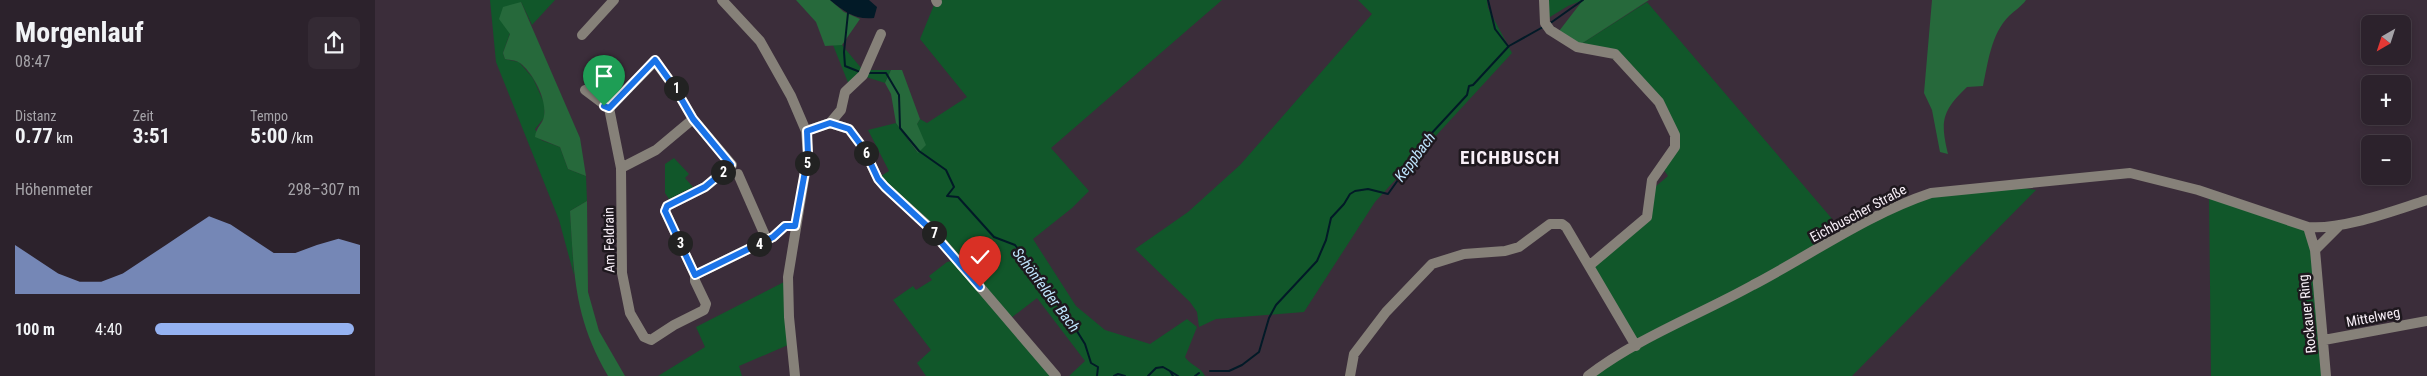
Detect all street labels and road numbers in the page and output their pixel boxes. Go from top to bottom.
street label: Eichbuscher Straße [1807,181,1909,245]
street label: Am Feldrain [600,207,618,273]
street label: Rockauer Ring [2295,274,2319,354]
street label: Mittelweg [2345,304,2401,330]

